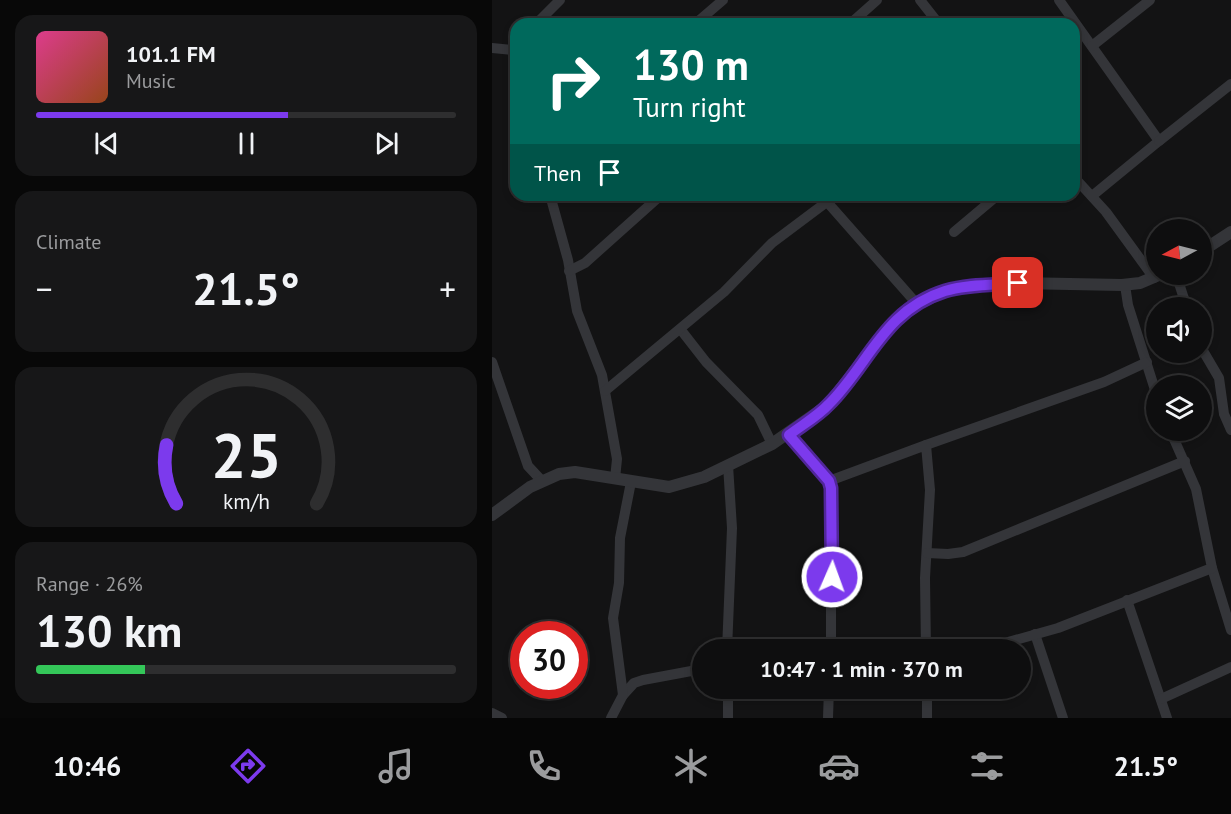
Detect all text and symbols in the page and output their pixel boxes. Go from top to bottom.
text: 130 m [633,37,749,92]
text: 101.1 FM [126,40,216,68]
icon: right [534,42,612,120]
text: Music [126,68,175,94]
text: Turn right [633,90,746,124]
icon: previous [90,127,123,160]
icon: pause [230,127,263,160]
icon: next [370,127,403,160]
icon: arrive [593,156,626,189]
text: Then [534,159,581,187]
north arrow [1146,219,1212,285]
map controls [1146,219,1212,441]
text: Climate [36,229,102,255]
pin [992,257,1043,308]
text: 21.5° [192,259,300,317]
icon: arrive [1001,266,1034,299]
text: − [36,267,53,310]
text: + [439,267,456,310]
button: sound [1146,297,1212,363]
button: layers [1146,375,1212,441]
text: 25 [211,414,281,495]
text: km/h [222,487,269,515]
position arrow [800,545,864,609]
text: Range · 26% [36,571,143,597]
text: 130 km [36,601,182,659]
speed limit sign: 30 [510,621,588,699]
text: 10:47 · 1 min · 370 m [760,655,963,683]
icon: directions [227,745,269,787]
icon: music [375,745,417,787]
icon: phone [523,745,565,787]
icon: climate [670,745,712,787]
icon: car [818,745,860,787]
icon: filters [966,745,1008,787]
text: 10:46 [53,749,121,783]
text: 21.5° [1114,749,1178,783]

